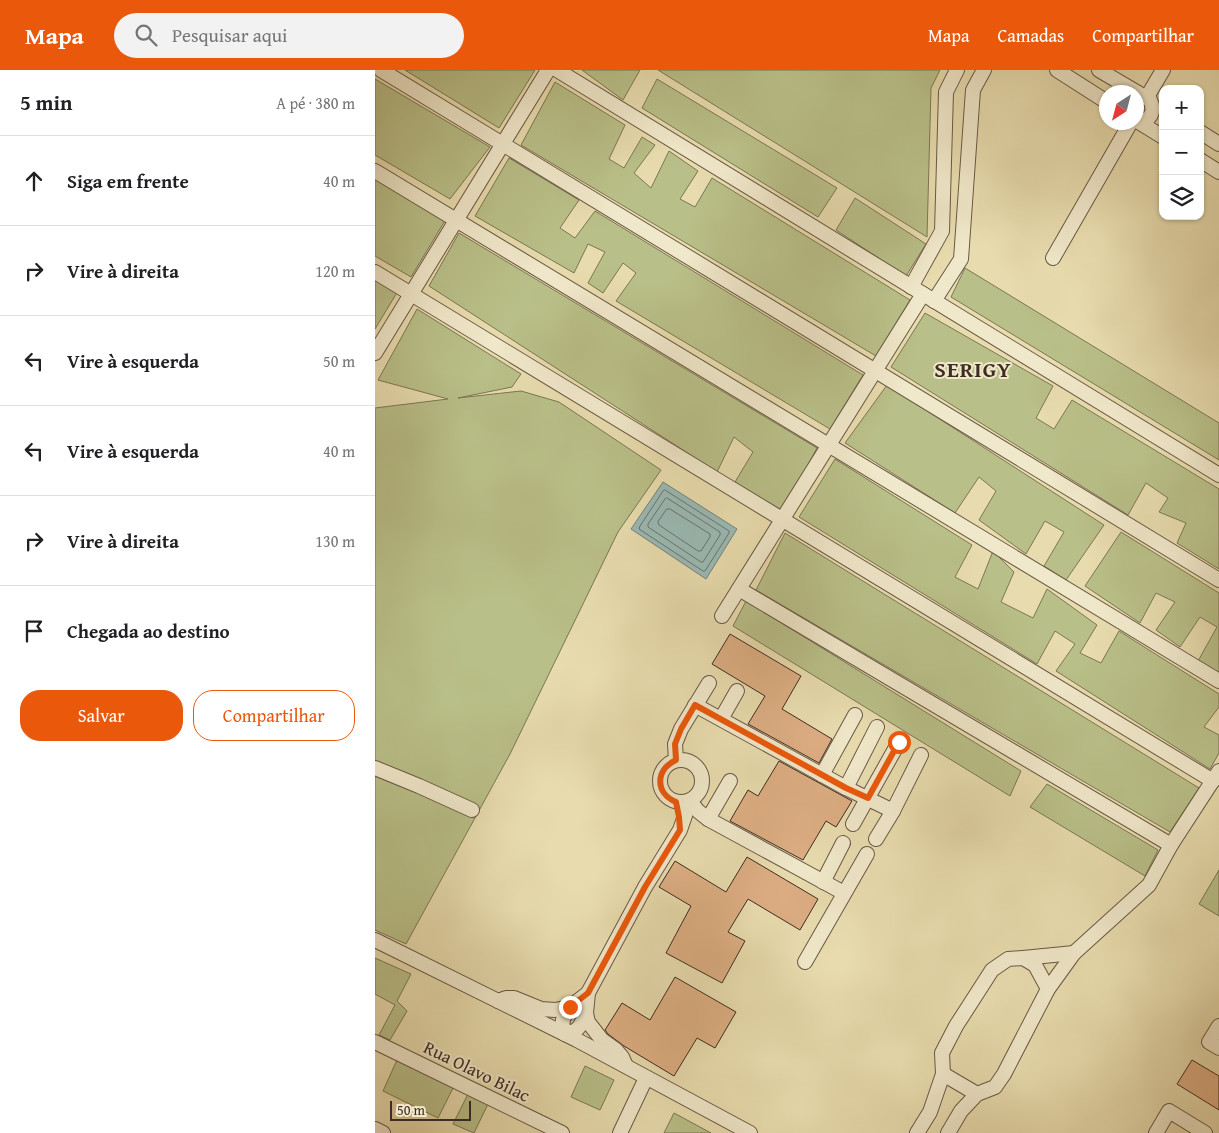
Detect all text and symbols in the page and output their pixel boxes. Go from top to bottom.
search box [114,13,464,58]
text: Mapa [25,18,84,53]
icon: search [132,21,160,49]
text: Pesquisar aqui [172,21,287,49]
text: Mapa [928,22,969,49]
text: Camadas [997,22,1064,49]
text: Compartilhar [1092,22,1194,49]
north arrow [1099,85,1144,130]
map controls [1159,85,1204,220]
button: + [1159,85,1204,130]
text: 5 min [20,87,72,118]
text: A pé · 380 m [276,91,355,115]
button: − [1159,130,1204,175]
icon: ahead [20,167,48,195]
text: Siga em frente [67,167,189,195]
text: 40 m [323,169,355,193]
button: layers [1159,175,1204,220]
icon: right [20,257,48,285]
text: Vire à direita [67,257,179,285]
text: 120 m [315,259,355,283]
icon: left [20,347,48,375]
text: Vire à esquerda [67,347,199,375]
text: 50 m [323,349,355,373]
district label: SERIGY [934,353,1012,385]
icon: left [20,437,48,465]
text: Vire à esquerda [67,437,199,465]
text: 40 m [323,439,355,463]
icon: right [20,527,48,555]
text: Vire à direita [67,527,179,555]
text: 130 m [315,529,355,553]
icon: arrive [20,617,48,645]
text: Chegada ao destino [67,617,230,645]
button: Salvar [20,690,183,741]
button: Compartilhar [193,690,355,741]
route start [888,731,911,754]
route end [559,996,582,1019]
street label: Rua Olavo Bilac [419,1034,535,1108]
scale bar [390,1098,471,1121]
text: 50 m [397,1100,425,1120]

